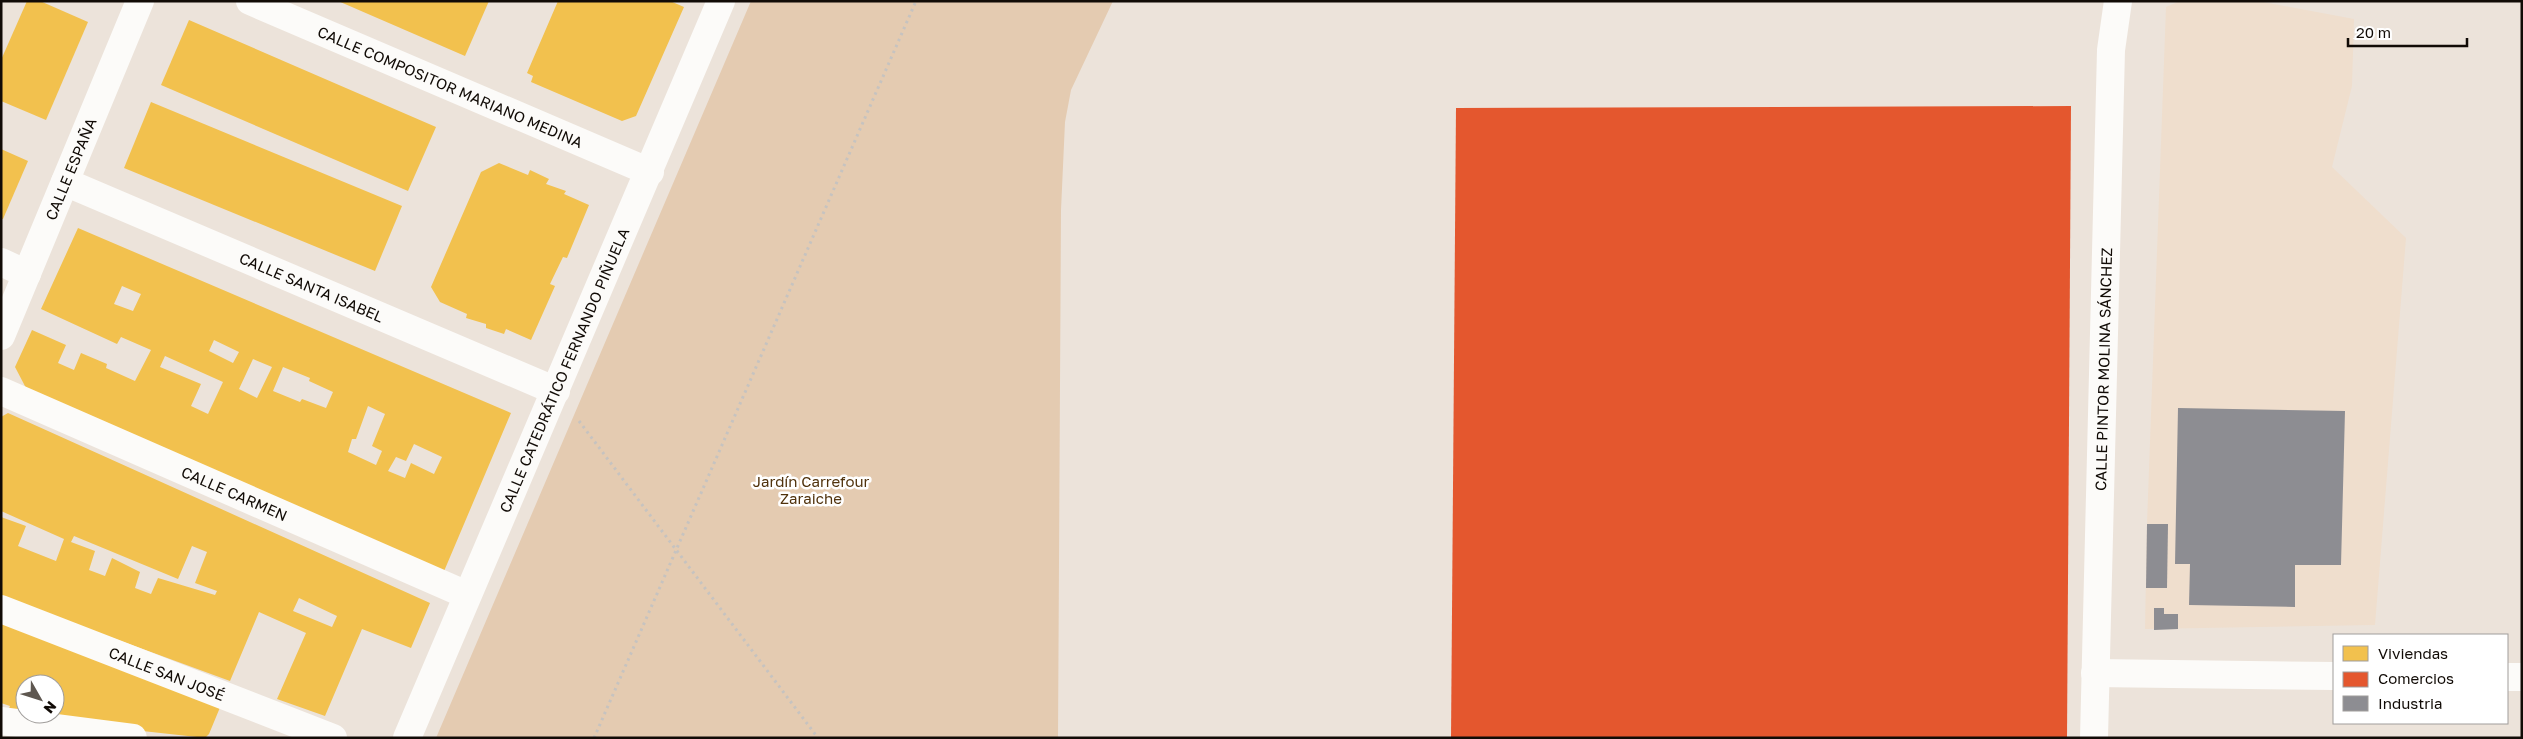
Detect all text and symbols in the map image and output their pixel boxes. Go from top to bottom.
scale bar [2348,15,2467,47]
street label: CALLE COMPOSITOR MARIANO MEDINA [315,22,586,151]
text: 20 m [2356,23,2391,41]
street label: CALLE ESPAÑA [41,115,100,223]
street label: CALLE CATEDRÁTICO FERNANDO PIÑUELA [495,225,632,515]
street label: CALLE PINTOR MOLINA SÁNCHEZ [2091,247,2115,491]
street label: CALLE SANTA ISABEL [237,248,387,326]
street label: CALLE CARMEN [179,462,290,524]
park label: Jardín Carrefour Zaraiche [753,472,870,507]
legend [2333,634,2508,724]
street label: CALLE SAN JOSÉ [106,643,227,704]
text: Viviendas [2378,644,2448,662]
text: Comercios [2378,669,2454,687]
north arrow [15,674,65,724]
text: Industria [2378,694,2443,712]
text: N [41,698,60,717]

